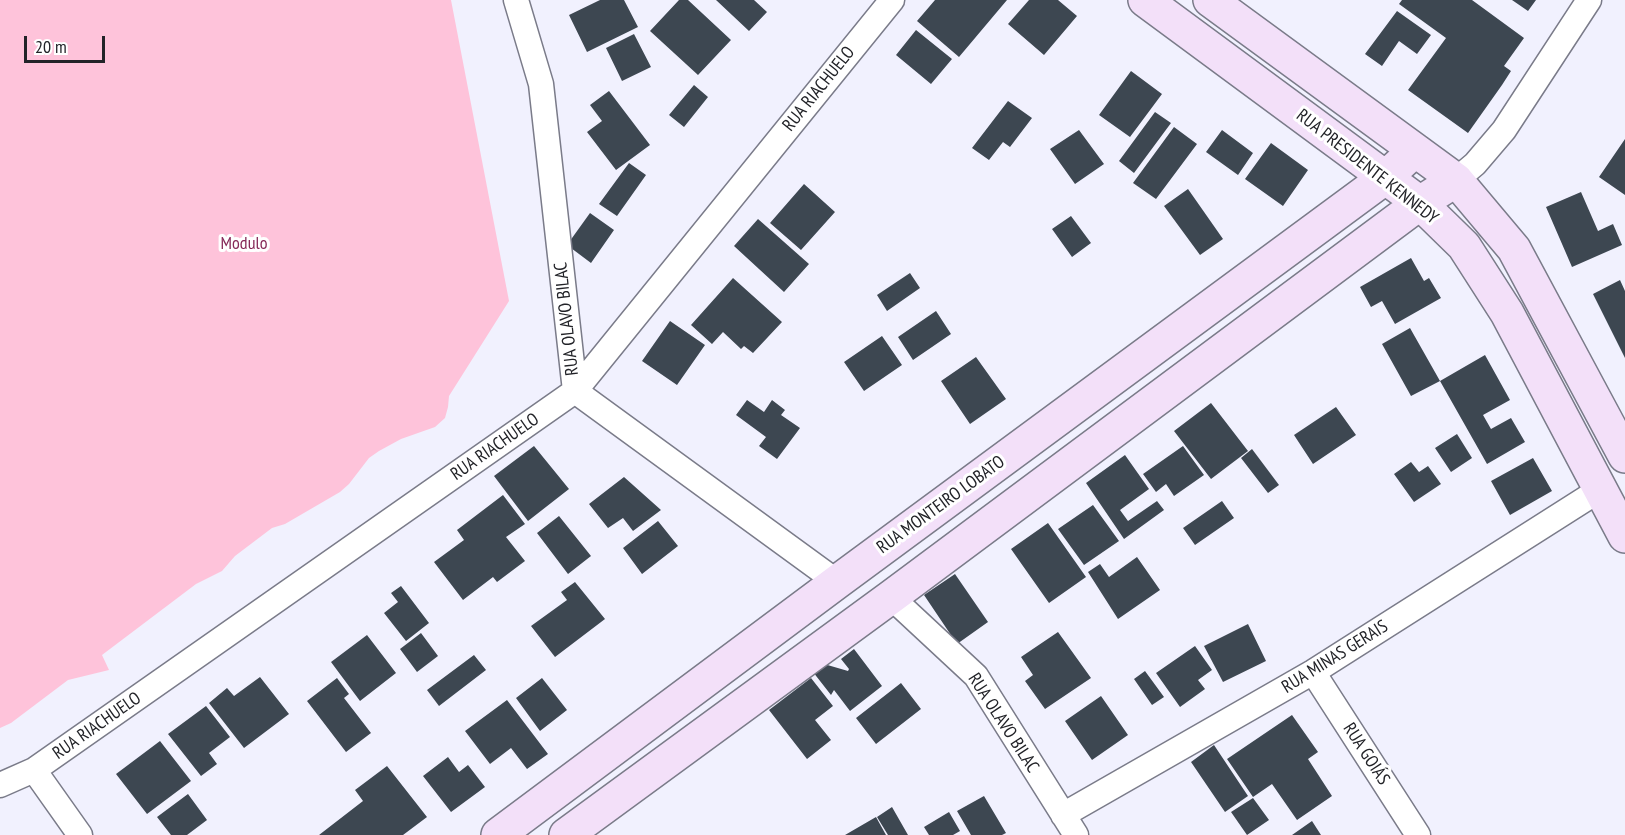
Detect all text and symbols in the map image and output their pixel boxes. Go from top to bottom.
scale bar [27,24,108,62]
text: 20 m [35,35,67,58]
street label: RUA RIACHUELO [778,42,860,136]
street label: RUA PRESIDENTE KENNEDY [1292,105,1442,229]
park label: Modulo [221,233,267,255]
street label: RUA OLAVO BILAC [550,261,584,377]
street label: RUA RIACHUELO [447,409,543,485]
street label: RUA MONTEIRO LOBATO [873,451,1009,559]
street label: RUA MINAS GERAIS [1278,616,1392,698]
street label: RUA OLAVO BILAC [963,669,1043,777]
street label: RUA RIACHUELO [49,688,145,764]
street label: RUA GOIÁS [1338,719,1394,789]

